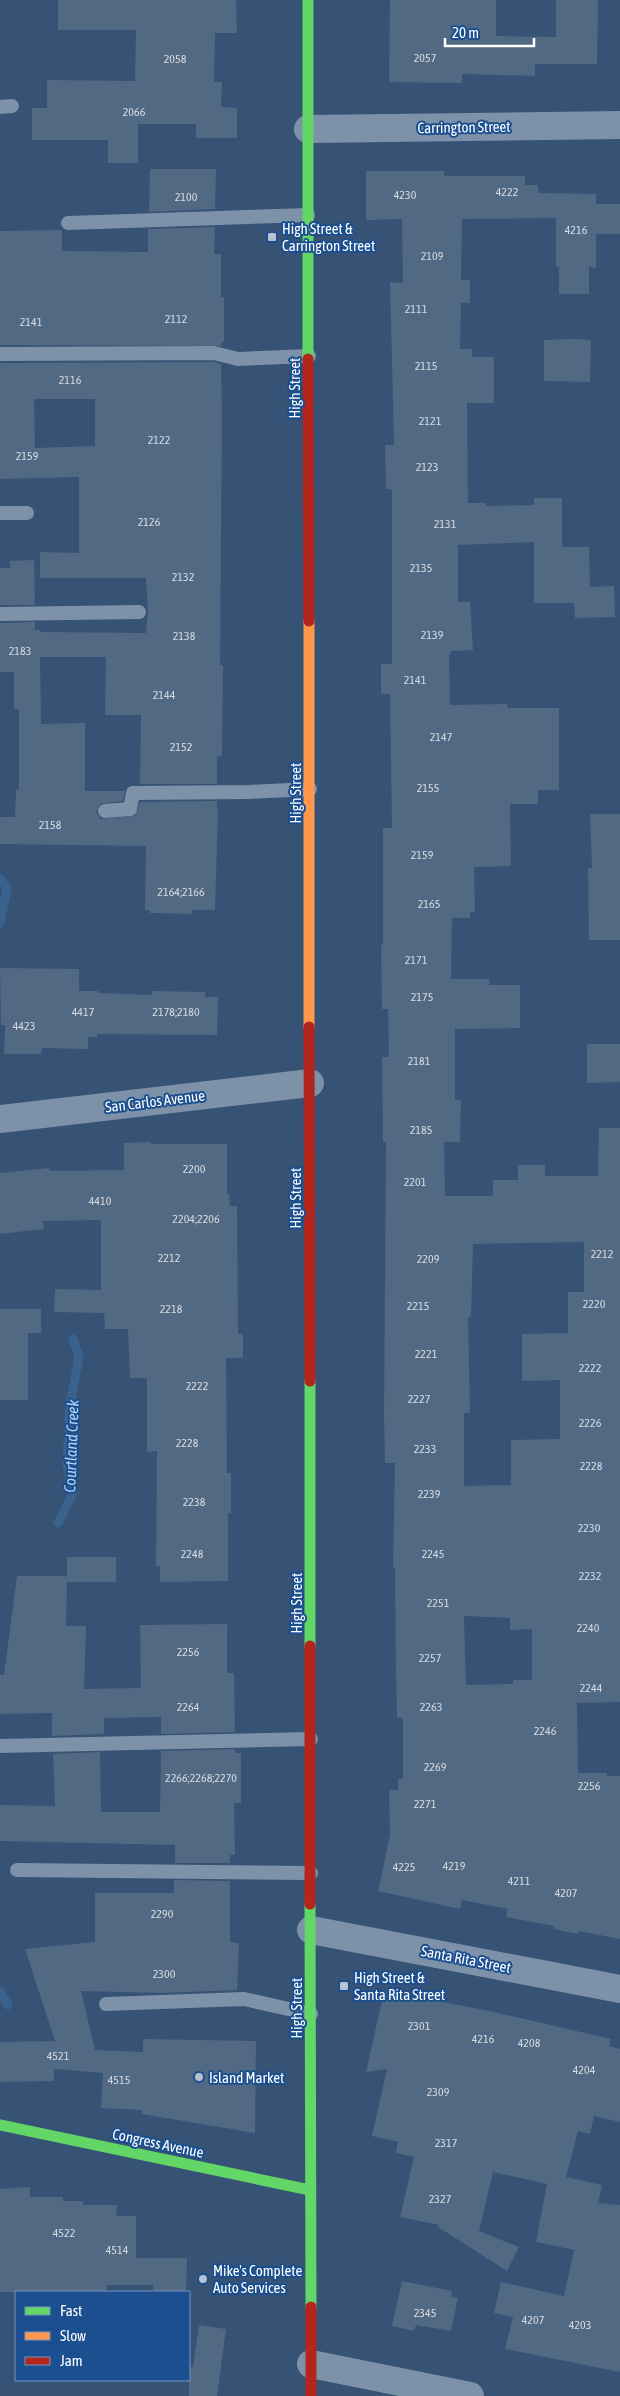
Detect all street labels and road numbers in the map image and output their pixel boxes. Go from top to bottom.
street label: Carrington Street [417,118,511,136]
street label: High Street [286,358,303,418]
street label: High Street [287,763,304,823]
street label: San Carlos Avenue [104,1086,206,1116]
street label: High Street [287,1168,304,1228]
street label: High Street [288,1573,305,1633]
street label: Santa Rita Street [420,1942,512,1976]
street label: High Street [288,1978,305,2038]
street label: Congress Avenue [111,2125,205,2161]

